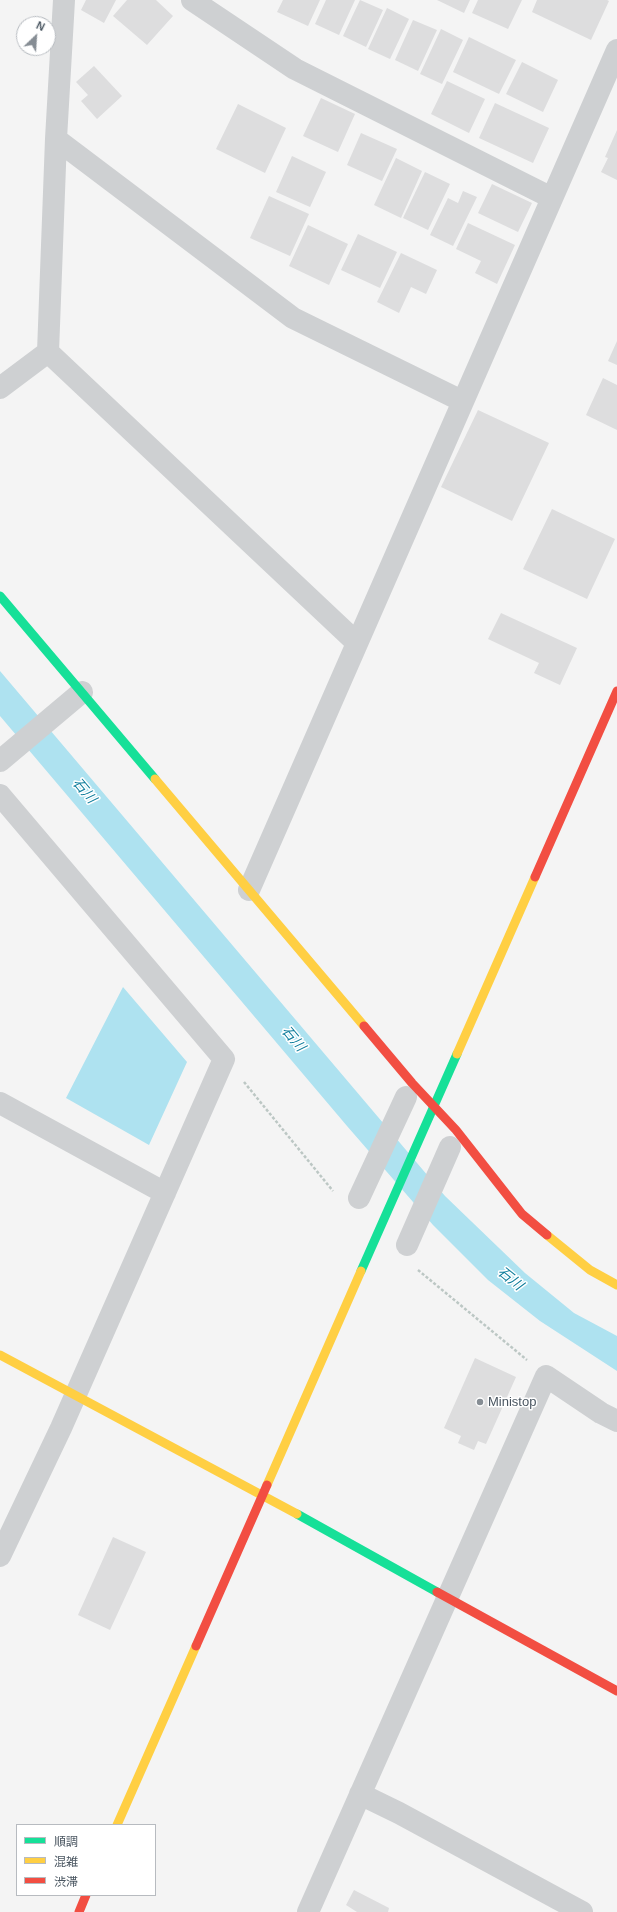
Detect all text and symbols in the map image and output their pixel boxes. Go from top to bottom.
north arrow [16,16,56,56]
text: N [35,19,47,33]
water label: 石川 [69,775,99,807]
water label: 石川 [278,1023,308,1055]
water label: 石川 [494,1264,526,1294]
place label: Ministop [488,1394,536,1410]
marker: Ministop [475,1397,485,1407]
legend [16,1824,156,1896]
text: 順調 [54,1835,78,1849]
text: 混雑 [54,1855,78,1869]
text: 渋滞 [54,1875,78,1889]

